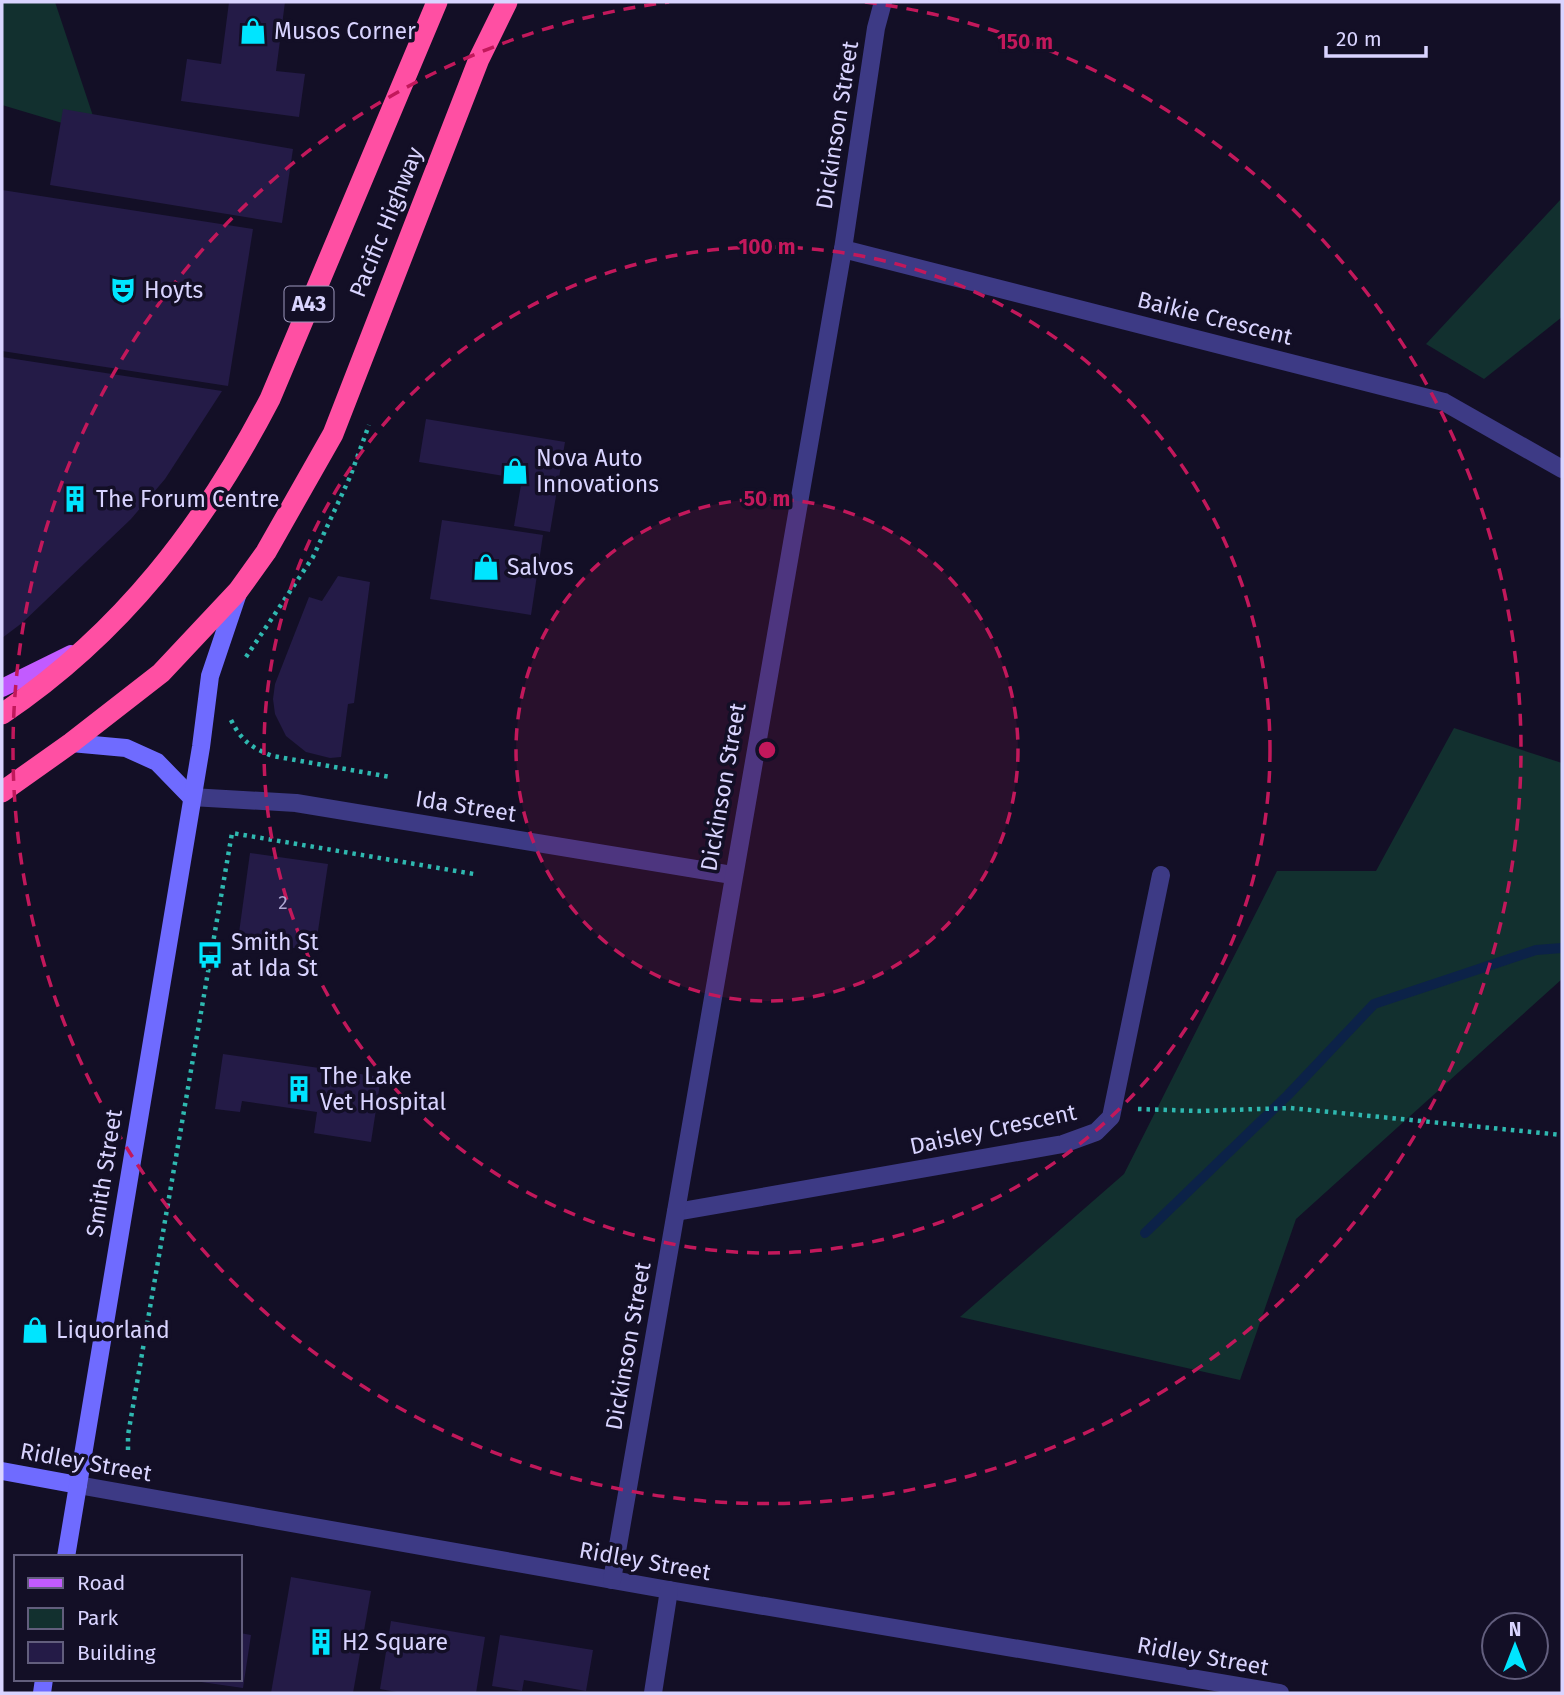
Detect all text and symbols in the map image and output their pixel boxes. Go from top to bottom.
scale bar [1326,14,1426,58]
shop icon: Musos Corner [238,16,268,46]
place label: Musos Corner [274,17,416,45]
text: 20 m [1336,26,1382,52]
text: 150 m [997,29,1053,55]
street label: Dickinson Street [810,38,864,211]
street label: Pacific Highway [343,142,429,301]
text: 100 m [738,234,796,260]
theatre icon: Hoyts [108,275,138,305]
place label: Hoyts [144,276,203,304]
street label: Baikie Crescent [1135,285,1296,351]
road number: A43 [284,286,334,322]
place label: Nova Auto Innovations [536,444,659,498]
shop icon: Nova Auto Innovations [500,456,530,486]
building icon: The Forum Centre [60,484,90,514]
place label: The Forum Centre [96,485,279,513]
text: 50 m [744,486,790,512]
shop icon: Salvos [471,552,501,582]
place label: Salvos [507,553,574,581]
street label: Dickinson Street [694,700,752,873]
centre of rings [755,738,779,762]
street label: Ida Street [414,784,519,828]
house number: 2 [278,891,288,914]
place label: Smith St at Ida St [231,928,319,982]
bus stop icon: Smith St at Ida St [195,940,225,970]
place label: The Lake Vet Hospital [320,1062,447,1116]
building icon: The Lake Vet Hospital [284,1074,314,1104]
street label: Daisley Crescent [907,1098,1080,1160]
street label: Smith Street [80,1106,128,1239]
street label: Dickinson Street [599,1259,657,1432]
shop icon: Liquorland [20,1315,50,1345]
place label: Liquorland [56,1316,170,1344]
street label: Ridley Street [18,1437,155,1487]
street label: Ridley Street [577,1536,714,1586]
legend [14,1555,242,1681]
text: Road [77,1570,125,1596]
text: Park [77,1605,119,1631]
north arrow [1480,1611,1550,1681]
text: N [1509,1618,1521,1641]
building icon: H2 Square [306,1627,336,1657]
place label: H2 Square [342,1628,448,1656]
street label: Ridley Street [1135,1631,1272,1681]
text: Building [77,1640,156,1666]

